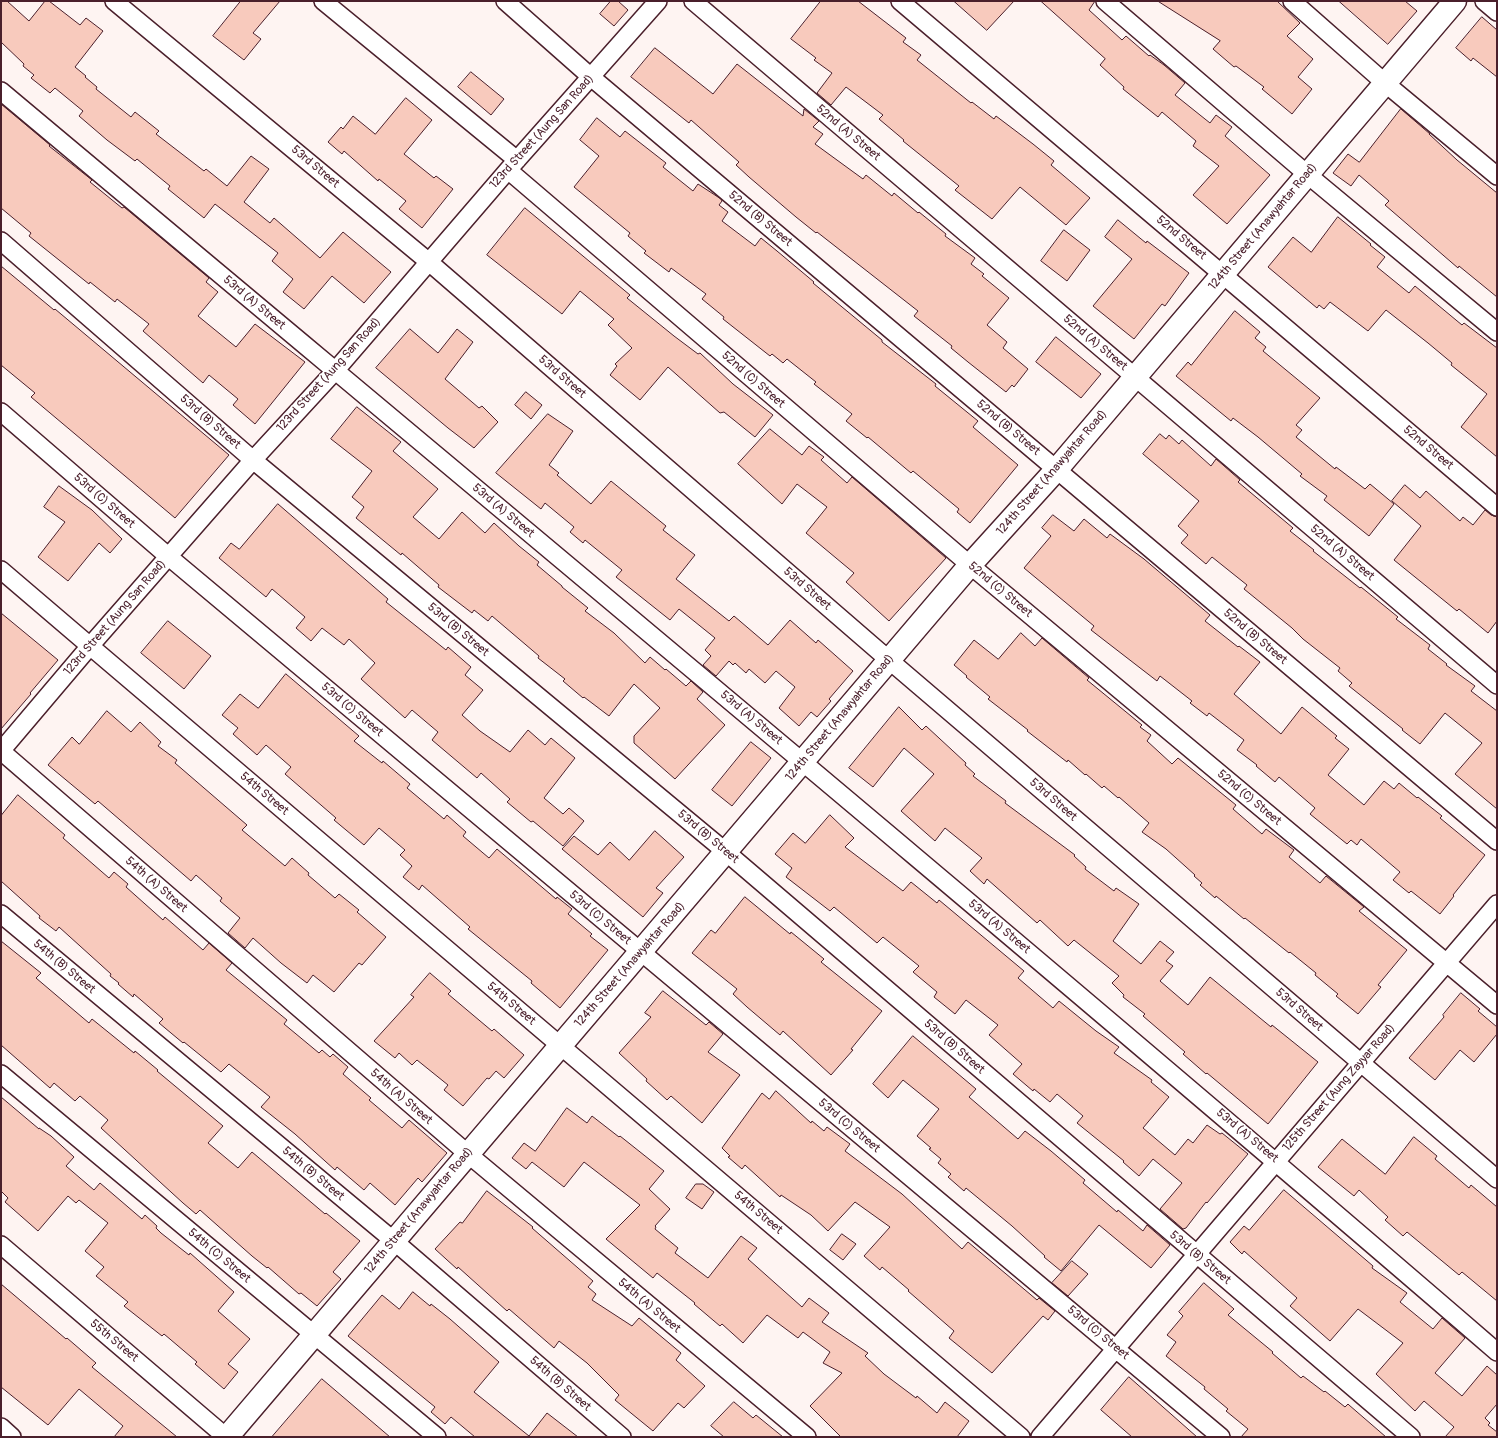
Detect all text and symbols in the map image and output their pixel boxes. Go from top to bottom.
street label: 123rd Street (Aung San Road) [487,72,597,192]
street label: 52nd (A) Street [813,102,883,164]
street label: 53rd Street [288,143,342,191]
street label: 124th Street (Anawyahtar Road) [1206,161,1320,293]
street label: 52nd (B) Street [725,188,795,250]
street label: 52nd Street [1153,213,1209,263]
street label: 53rd (A) Street [220,273,288,333]
street label: 52nd (A) Street [1060,312,1130,374]
street label: 123rd Street (Aung San Road) [274,315,384,435]
street label: 52nd (C) Street [718,349,788,411]
street label: 53rd Street [535,352,589,402]
street label: 53rd (B) Street [177,392,243,452]
street label: 52nd (B) Street [973,397,1043,459]
street label: 124th Street (Anawyahtar Road) [994,407,1110,539]
street label: 52nd Street [1400,423,1456,473]
street label: 53rd (C) Street [70,471,138,531]
street label: 53rd (A) Street [469,481,537,541]
street label: 52nd (A) Street [1307,522,1377,584]
street label: 123rd Street (Aung San Road) [61,557,169,679]
street label: 52nd (C) Street [965,559,1035,621]
street label: 53rd Street [780,564,834,614]
street label: 53rd (B) Street [424,600,492,660]
street label: 52nd (B) Street [1220,606,1290,668]
street label: 124th Street (Anawyahtar Road) [783,652,897,784]
street label: 53rd (C) Street [318,680,386,740]
street label: 53rd (A) Street [717,688,785,748]
street label: 52nd (C) Street [1214,767,1284,829]
street label: 54th Street [237,769,291,819]
street label: 53rd Street [1026,775,1080,825]
street label: 53rd (B) Street [674,807,742,867]
street label: 54th (A) Street [122,854,190,916]
street label: 53rd (C) Street [566,888,634,948]
street label: 53rd (A) Street [965,897,1033,957]
street label: 124th Street (Anawyahtar Road) [572,899,688,1031]
street label: 54th (B) Street [30,937,98,997]
street label: 54th Street [484,979,538,1029]
street label: 53rd Street [1272,985,1326,1035]
street label: 53rd (B) Street [921,1017,987,1077]
street label: 125th Street (Aung Zayyar Road) [1280,1021,1398,1155]
street label: 54th (A) Street [367,1066,435,1128]
street label: 53rd (C) Street [815,1096,883,1156]
street label: 53rd (A) Street [1213,1106,1281,1166]
street label: 54th (B) Street [279,1144,347,1204]
street label: 124th Street (Anawyahtar Road) [362,1145,476,1277]
street label: 54th Street [731,1188,785,1238]
street label: 54th (C) Street [185,1226,253,1286]
street label: 53rd (B) Street [1166,1228,1234,1288]
street label: 54th (A) Street [615,1276,683,1336]
street label: 53rd (C) Street [1064,1303,1132,1363]
street label: 55th Street [87,1317,141,1365]
street label: 54th (B) Street [526,1353,594,1415]

